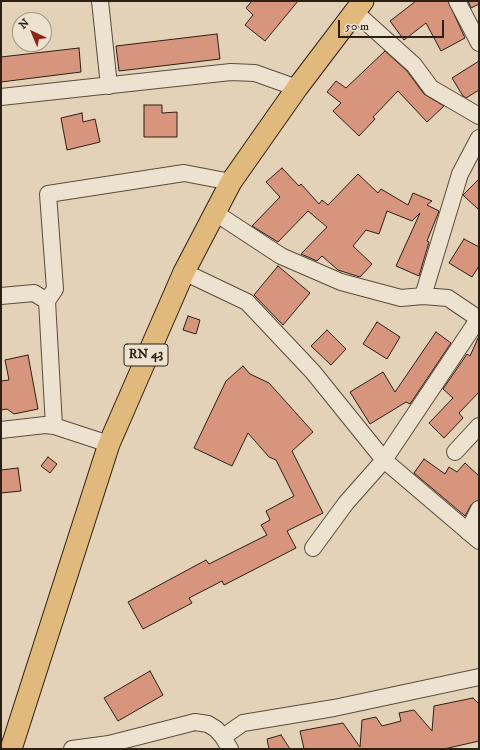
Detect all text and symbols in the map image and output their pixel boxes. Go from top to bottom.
north arrow [12,12,52,52]
scale bar [340,12,446,38]
text: N [16,16,32,32]
text: 50 m [345,19,369,34]
road number: RN 43 [124,344,168,366]

